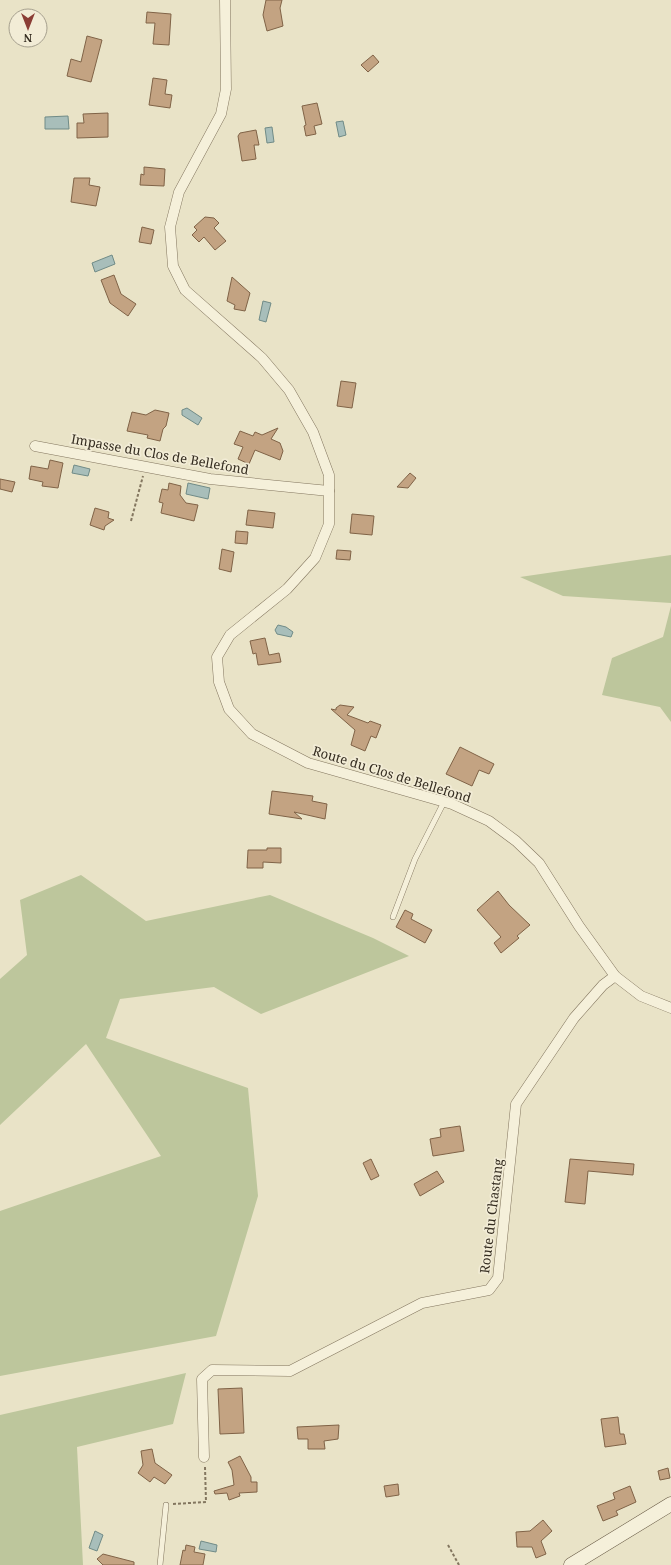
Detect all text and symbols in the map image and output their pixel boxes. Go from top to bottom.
north arrow [8,8,48,48]
text: N [23,31,32,46]
street label: Impasse du Clos de Bellefond [70,429,250,479]
street label: Route du Clos de Bellefond [310,741,474,807]
street label: Route du Chastang [475,1158,507,1274]

